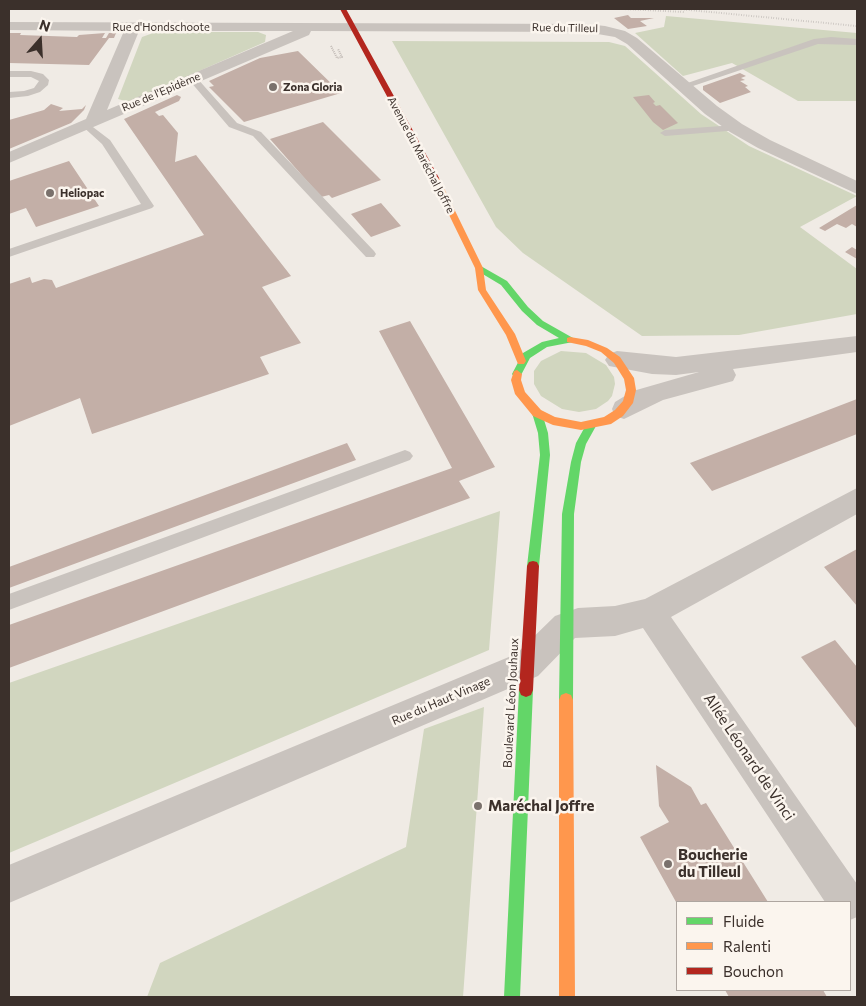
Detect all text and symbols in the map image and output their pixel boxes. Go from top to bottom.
north arrow [15,15,65,65]
text: N [37,16,53,35]
street label: Rue d'Hondschoote [112,20,210,34]
street label: Rue du Tilleul [532,21,598,35]
street label: Rue de l'Epidème [120,70,202,114]
place label: Zona Gloria [283,80,342,94]
marker: Zona Gloria [267,81,279,93]
street label: Avenue du Maréchal Joffre [385,94,457,216]
place label: Heliopac [60,186,104,200]
marker: Heliopac [44,187,56,199]
street label: Boulevard Léon Jouhaux [500,638,522,768]
street label: Rue du Haut Vinage [390,674,492,728]
street label: Allée Léonard de Vinci [700,690,798,824]
place label: Maréchal Joffre [488,797,594,815]
marker: Maréchal Joffre [472,800,484,812]
place label: Boucherie du Tilleul [678,846,748,881]
marker: Boucherie du Tilleul [662,858,674,870]
legend [676,901,851,991]
text: Fluide [723,912,764,930]
text: Ralenti [723,937,771,955]
text: Bouchon [723,962,784,980]

